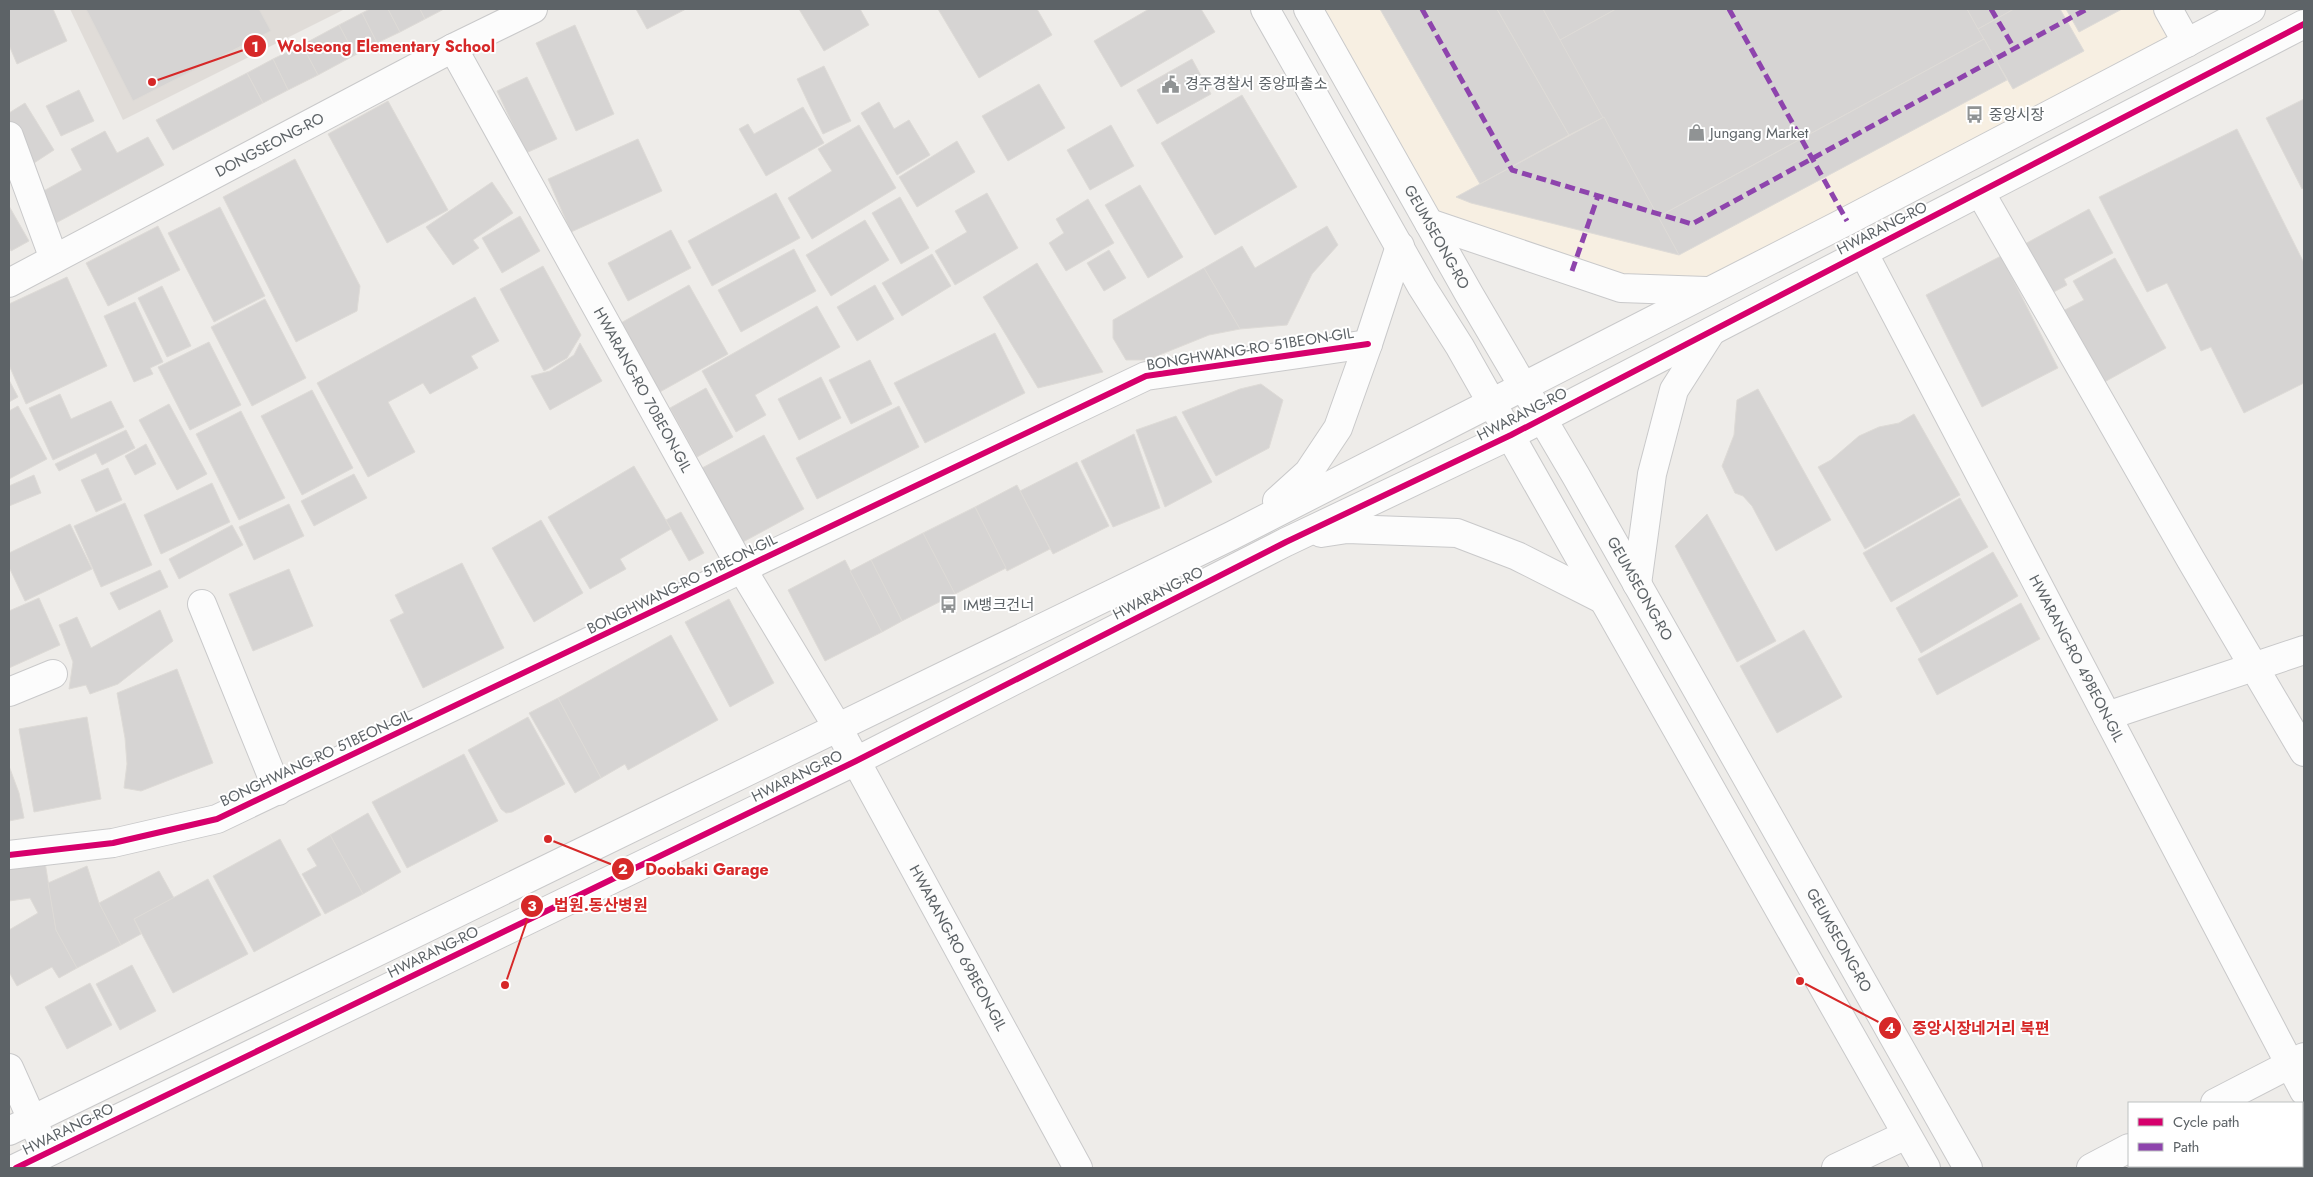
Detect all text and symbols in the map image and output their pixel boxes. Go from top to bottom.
callout: Wolseong Elementary School [243,31,505,62]
text: Wolseong Elementary School [277,35,495,58]
text: 1 [251,36,259,58]
place label: 경주경찰서 중앙파출소 [1185,73,1328,95]
public building icon: 경주경찰서 중앙파출소 [1161,74,1181,94]
place label: 중앙시장 [1989,104,2044,126]
bus stop icon: 중앙시장 [1965,105,1985,125]
street label: DONGSEONG-RO [211,107,328,183]
place label: Jungang Market [1708,122,1809,144]
shop icon: Jungang Market [1686,123,1706,143]
street label: GEUMSEONG-RO [1399,181,1475,293]
street label: HWARANG-RO [1833,196,1931,260]
street label: HWARANG-RO 70BEON-GIL [588,303,697,477]
street label: BONGHWANG-RO 51BEON-GIL [1145,322,1355,376]
street label: HWARANG-RO [1473,382,1571,446]
street label: BONGHWANG-RO 51BEON-GIL [583,528,781,640]
street label: GEUMSEONG-RO [1602,533,1678,645]
street label: HWARANG-RO [1109,561,1207,625]
street label: HWARANG-RO 49BEON-GIL [2023,571,2130,746]
place label: IM뱅크건너 [963,594,1034,616]
bus stop icon: IM뱅크건너 [939,595,959,615]
street label: BONGHWANG-RO 51BEON-GIL [217,704,416,812]
street label: HWARANG-RO [748,744,846,808]
callout: Doobaki Garage [611,853,779,884]
text: 2 [618,858,628,880]
text: Doobaki Garage [645,858,769,881]
street label: HWARANG-RO 69BEON-GIL [904,861,1012,1035]
street label: GEUMSEONG-RO [1801,884,1877,996]
callout: 법원.동산병원 [519,890,658,921]
text: 법원.동산병원 [554,894,648,917]
text: 3 [527,895,537,917]
street label: HWARANG-RO [384,920,482,984]
callout: 중앙시장네거리 북편 [1878,1013,2060,1044]
text: 4 [1885,1017,1895,1039]
text: 중앙시장네거리 북편 [1912,1017,2050,1040]
street label: HWARANG-RO [19,1097,117,1161]
legend [2128,1102,2303,1167]
text: Cycle path [2173,1111,2240,1133]
text: Path [2173,1136,2199,1158]

